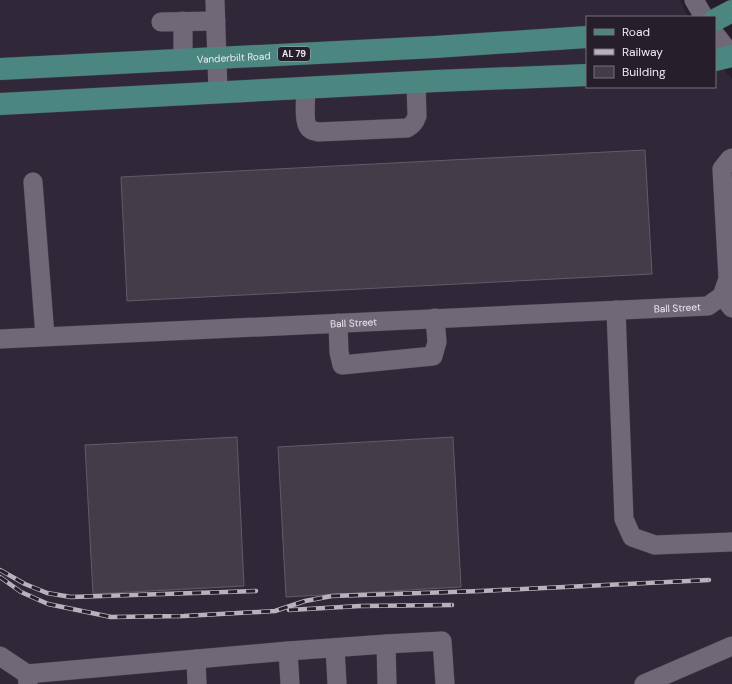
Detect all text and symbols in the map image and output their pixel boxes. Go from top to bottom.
legend [586,16,716,88]
text: Road [622,24,650,40]
text: Railway [622,44,663,60]
road number: AL 79 [278,47,310,61]
street label: Vanderbilt Road [197,49,271,66]
text: Building [622,64,666,80]
street label: Ball Street [654,300,701,316]
street label: Ball Street [330,315,377,331]

